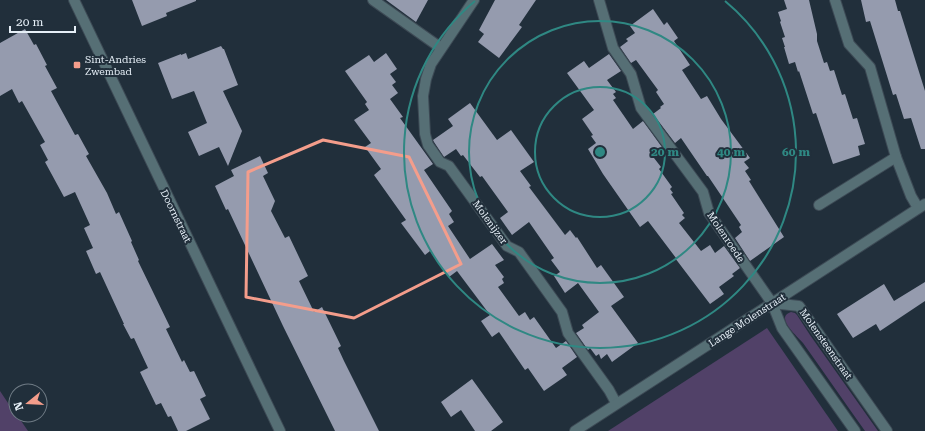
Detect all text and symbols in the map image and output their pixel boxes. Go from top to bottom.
scale bar [10,8,75,34]
text: 20 m [16,15,43,29]
place label: Sint-Andries Zwembad [85,54,146,77]
marker: Sint-Andries Zwembad [72,60,82,70]
centre of rings [593,145,607,159]
text: 20 m [651,145,679,159]
text: 40 m [717,145,745,159]
text: 60 m [782,145,810,159]
street label: Doornstraat [158,188,194,244]
street label: Molenijzer [471,198,509,246]
street label: Molenroede [705,210,747,265]
street label: Lange Molenstraat [707,291,788,349]
street label: Molensteenstraat [798,307,855,381]
north arrow [8,383,48,423]
text: N [11,399,26,412]

